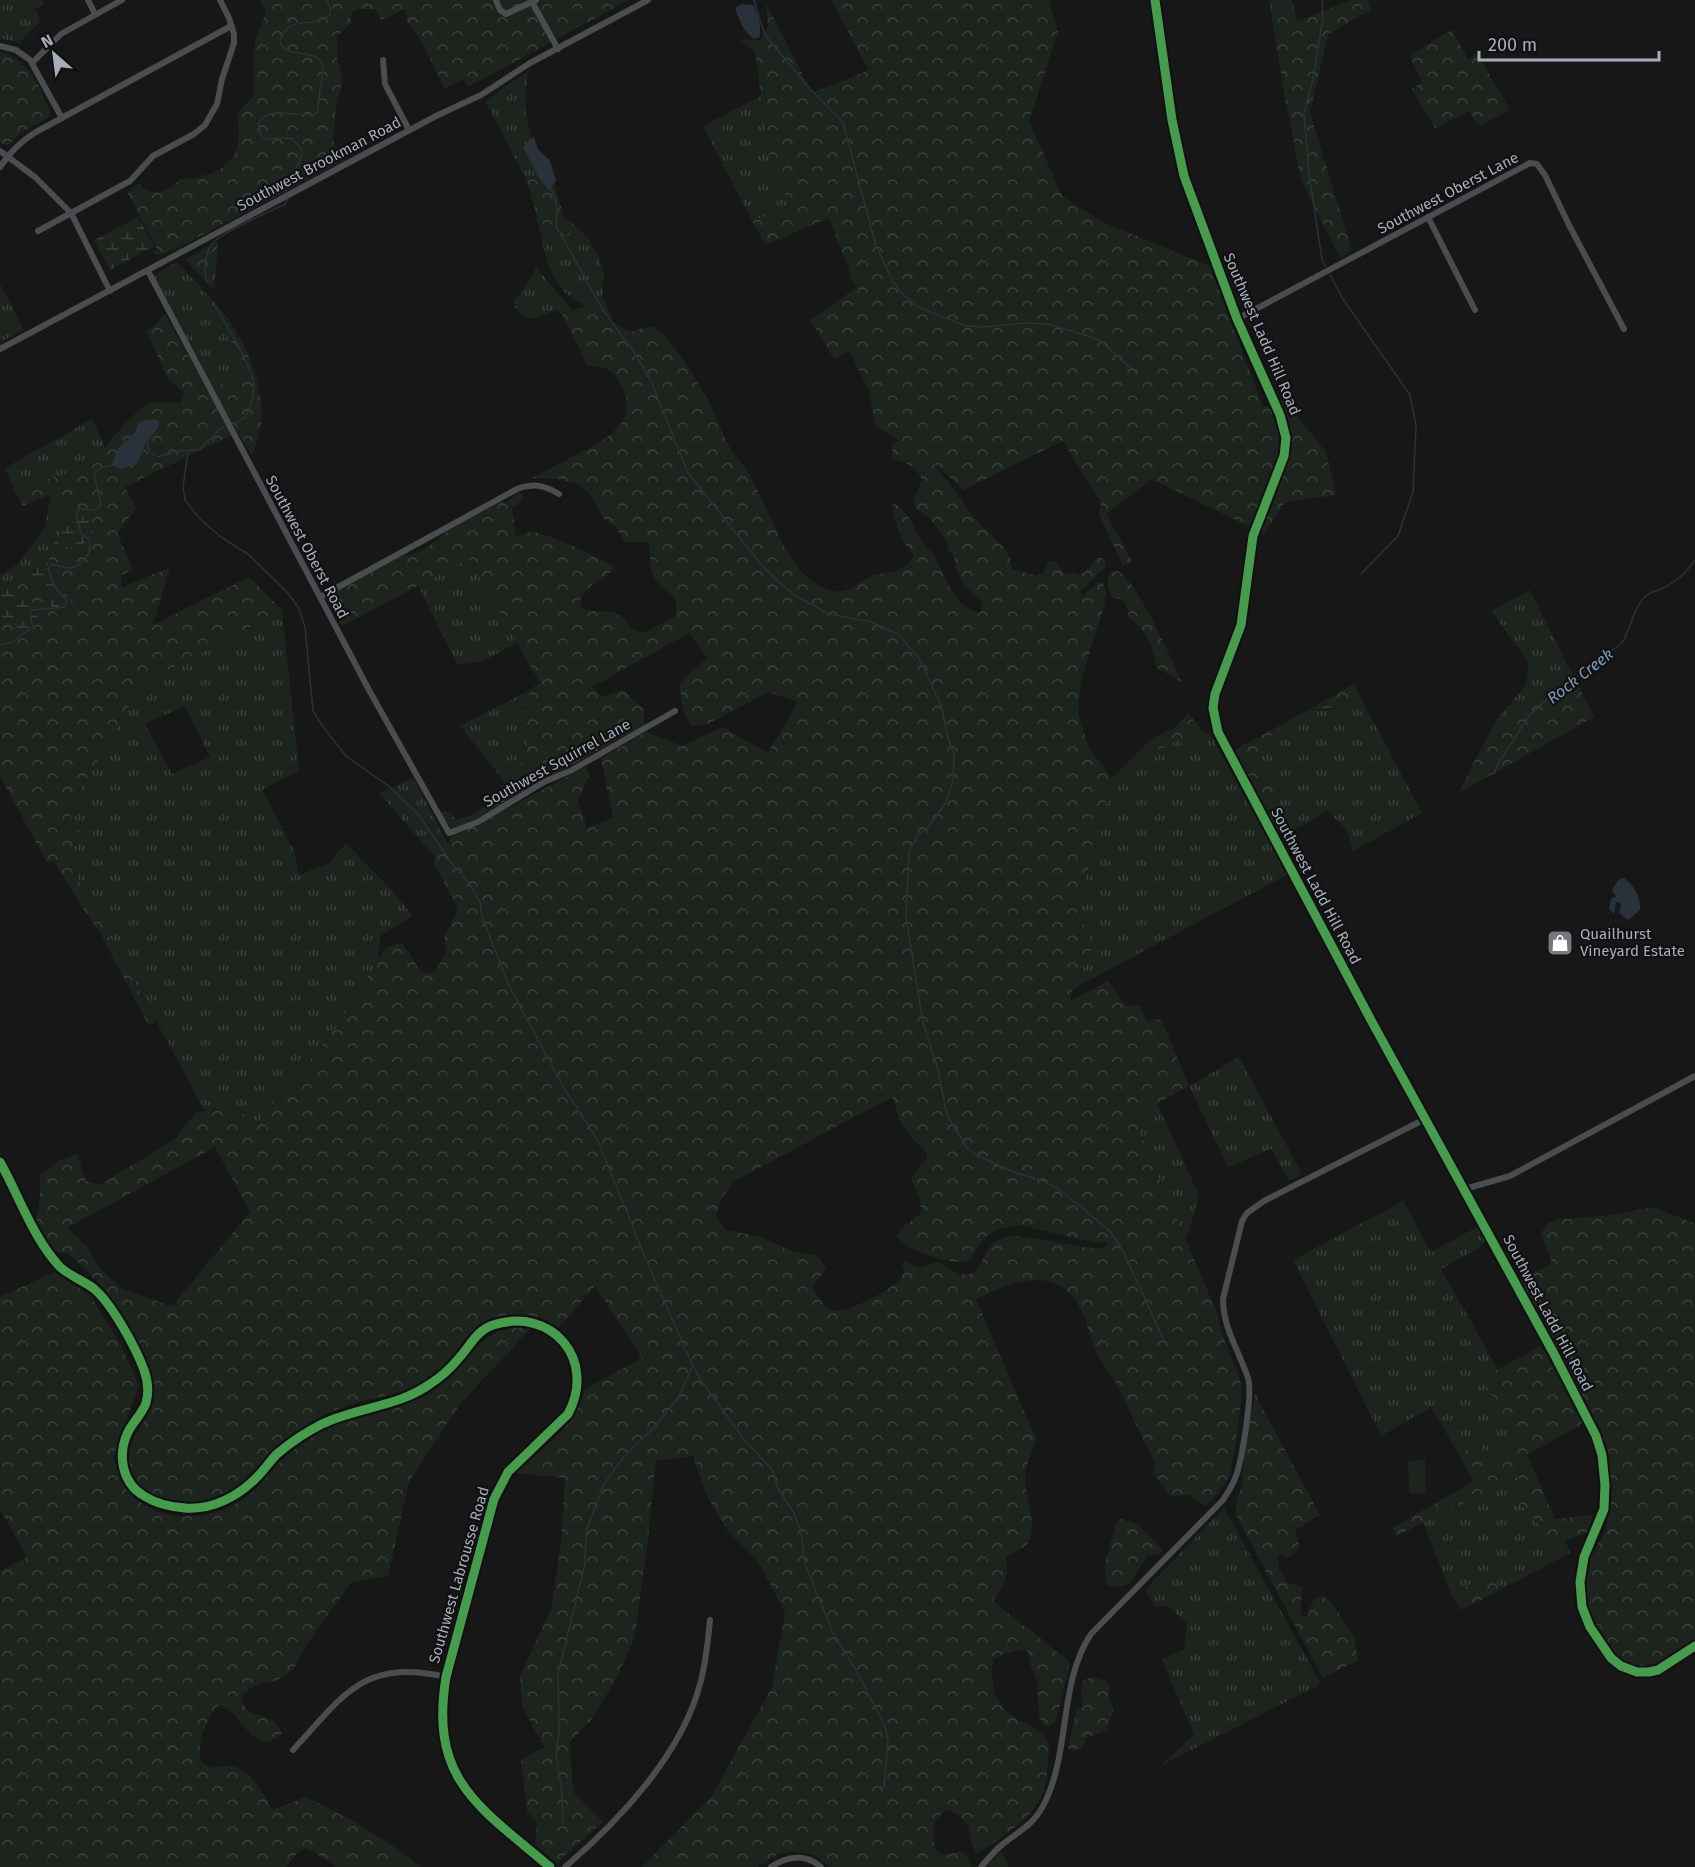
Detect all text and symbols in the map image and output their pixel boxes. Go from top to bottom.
north arrow [24,24,84,84]
scale bar [1479,24,1659,62]
text: N [38,30,56,52]
text: 200 m [1488,34,1537,56]
street label: Southwest Brookman Road [234,113,404,215]
street label: Southwest Oberst Lane [1374,148,1522,238]
street label: Southwest Ladd Hill Road [1220,250,1304,418]
street label: Southwest Oberst Road [262,472,352,622]
water label: Rock Creek [1543,644,1617,708]
street label: Southwest Squirrel Lane [480,715,634,811]
street label: Southwest Ladd Hill Road [1267,805,1365,967]
place label: Quailhurst Vineyard Estate [1580,925,1685,960]
shop icon: Quailhurst Vineyard Estate [1545,928,1575,958]
street label: Southwest Ladd Hill Road [1499,1232,1597,1394]
street label: Southwest Labrousse Road [425,1485,493,1665]

